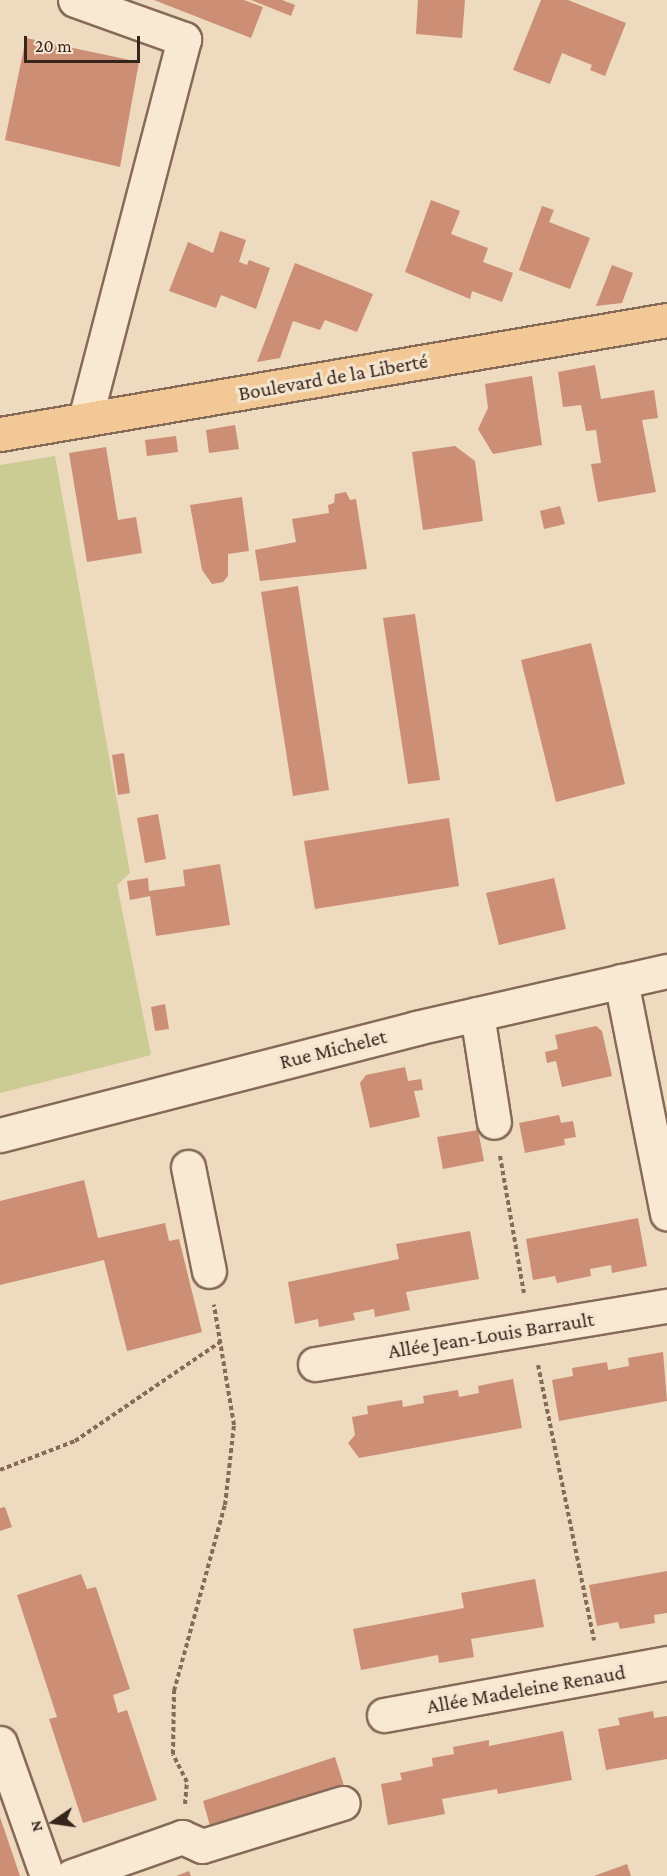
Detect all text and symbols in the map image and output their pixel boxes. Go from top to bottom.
scale bar [27,24,142,62]
text: 20 m [35,36,72,56]
street label: Boulevard de la Liberté [236,348,430,406]
street label: Rue Michelet [277,1024,389,1074]
street label: Allée Jean-Louis Barrault [386,1306,596,1364]
street label: Allée Madeleine Renaud [425,1659,627,1719]
north arrow [24,1792,84,1852]
text: N [26,1819,45,1833]

